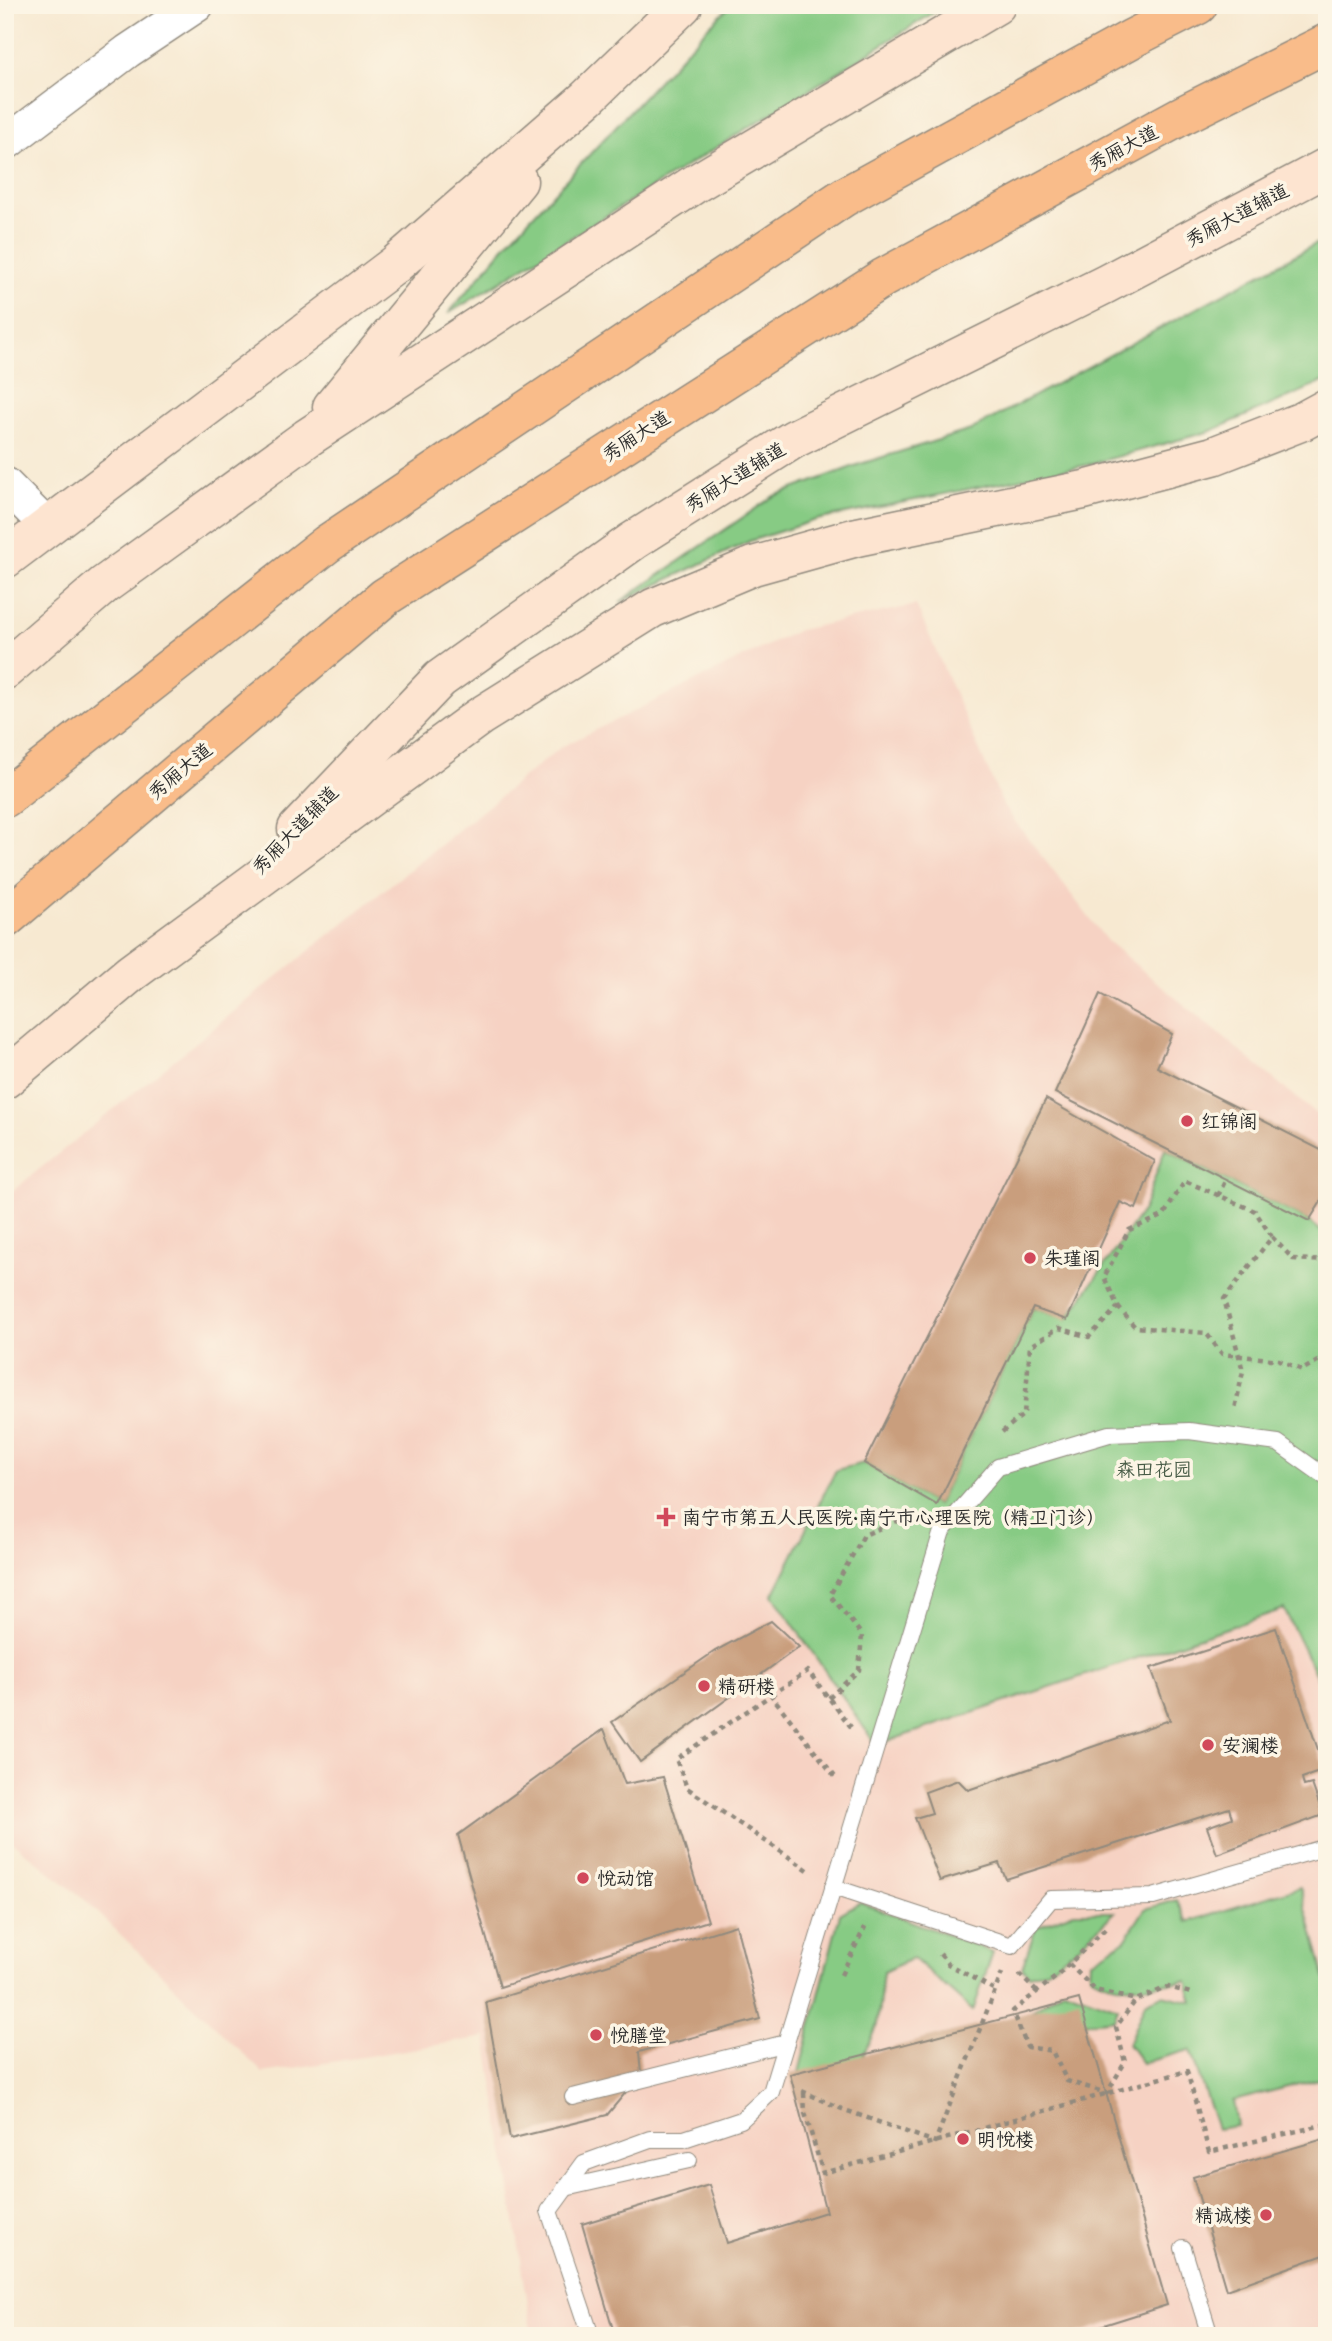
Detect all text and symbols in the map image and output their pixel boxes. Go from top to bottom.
street label: 秀厢大道 [1084,119,1162,177]
street label: 秀厢大道辅道 [1181,177,1293,253]
street label: 秀厢大道 [597,405,675,467]
street label: 秀厢大道辅道 [680,436,790,518]
street label: 秀厢大道 [143,737,217,805]
street label: 秀厢大道辅道 [246,780,344,880]
place label: 红锦阁 [1201,1109,1258,1134]
marker: 红锦阁 [1179,1113,1195,1129]
place label: 朱瑾阁 [1044,1246,1101,1271]
marker: 朱瑾阁 [1022,1250,1038,1266]
park label: 森田花园 [1116,1457,1192,1482]
place label: 南宁市第五人民医院·南宁市心理医院（精卫门诊） [682,1505,1105,1530]
marker: 南宁市第五人民医院·南宁市心理医院（精卫门诊） [656,1507,676,1527]
place label: 精研楼 [718,1674,775,1699]
marker: 精研楼 [696,1678,712,1694]
place label: 安澜楼 [1222,1733,1279,1758]
marker: 安澜楼 [1200,1737,1216,1753]
place label: 悦动馆 [597,1866,654,1891]
marker: 悦动馆 [575,1870,591,1886]
place label: 悦膳堂 [610,2023,667,2048]
marker: 悦膳堂 [588,2027,604,2043]
place label: 明悦楼 [977,2127,1034,2152]
marker: 明悦楼 [955,2131,971,2147]
place label: 精诚楼 [1195,2203,1252,2228]
marker: 精诚楼 [1258,2207,1274,2223]

